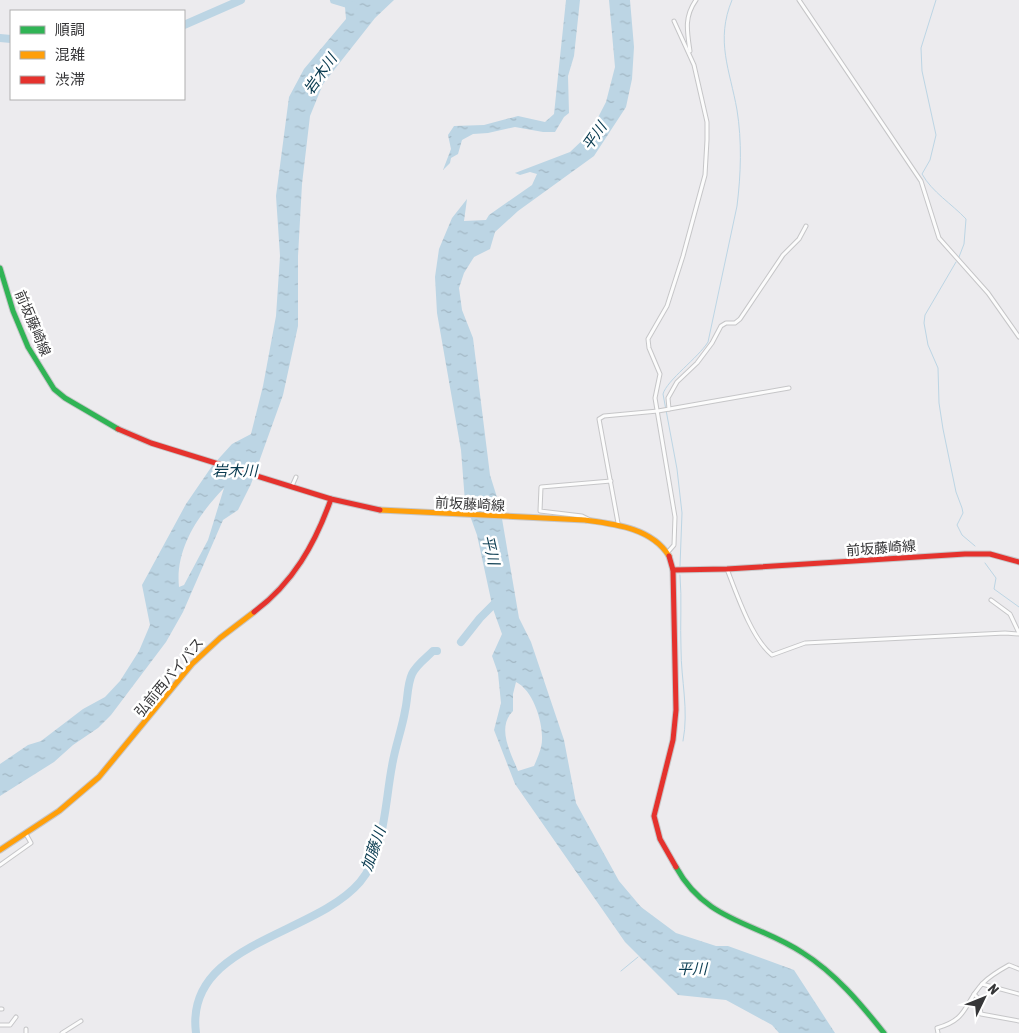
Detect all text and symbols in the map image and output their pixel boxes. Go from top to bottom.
legend [10,10,185,100]
text: 順調 [55,21,85,38]
text: 混雑 [55,46,85,63]
water label: 岩木川 [300,49,341,97]
text: 渋滞 [55,71,85,88]
water label: 平川 [578,117,611,153]
street label: 前坂藤崎線 [12,288,54,358]
water label: 岩木川 [212,462,259,479]
street label: 前坂藤崎線 [435,494,505,514]
water label: 平川 [479,533,503,568]
street label: 前坂藤崎線 [846,538,916,558]
street label: 弘前西バイパス [131,634,207,720]
water label: 加藤川 [358,823,389,873]
water label: 平川 [677,960,709,977]
north arrow [959,973,1009,1023]
text: N [985,981,1002,998]

